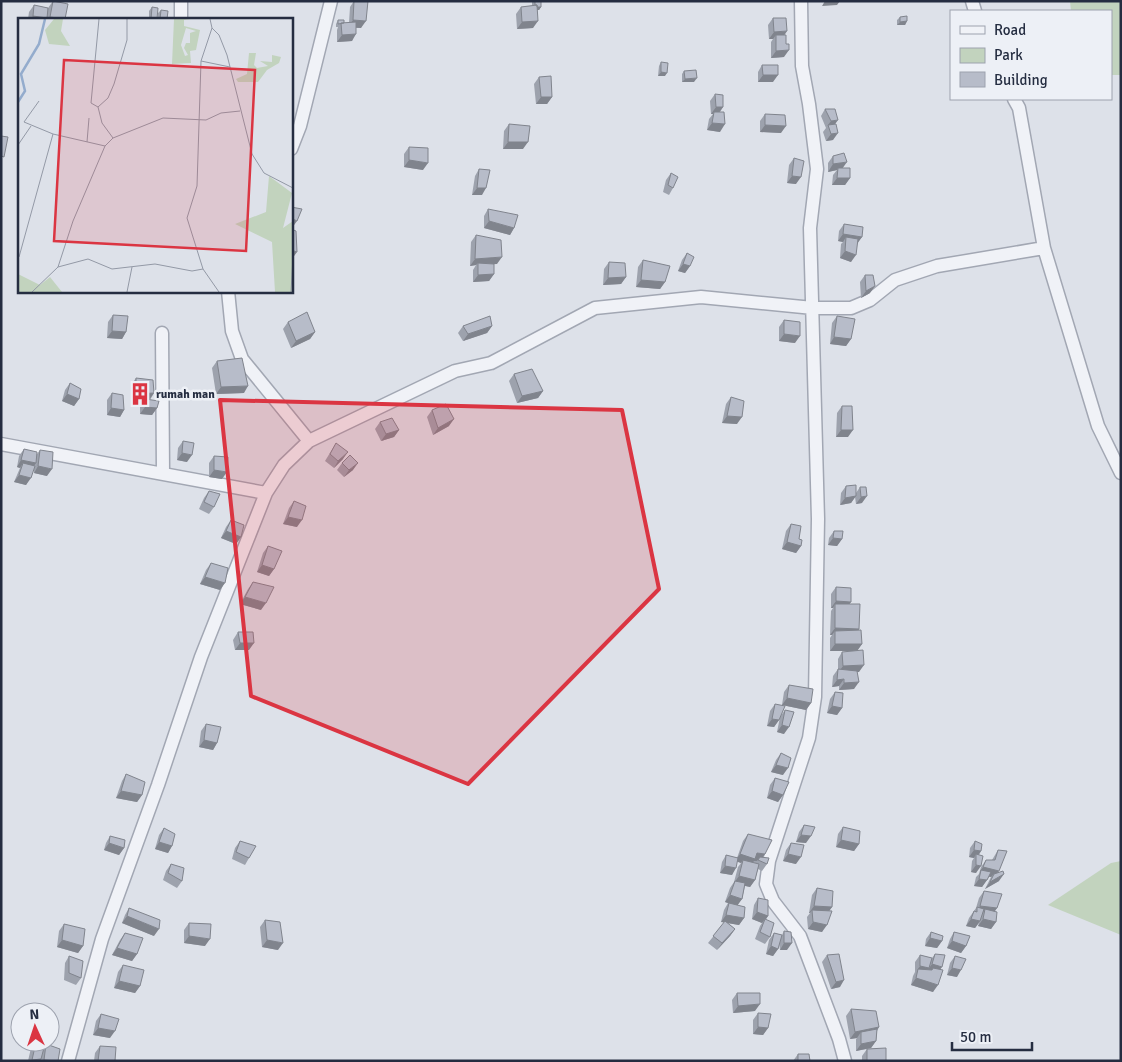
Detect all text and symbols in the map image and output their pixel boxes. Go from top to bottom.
legend [950,10,1112,100]
inset map [18,18,292,292]
text: Road [994,21,1026,39]
text: Park [994,46,1023,64]
text: Building [994,71,1048,89]
building icon: rumah man [127,381,153,407]
place label: rumah man [156,387,215,402]
north arrow [10,1002,60,1052]
text: N [29,1006,40,1023]
scale bar [952,1020,1032,1052]
text: 50 m [960,1028,991,1046]

